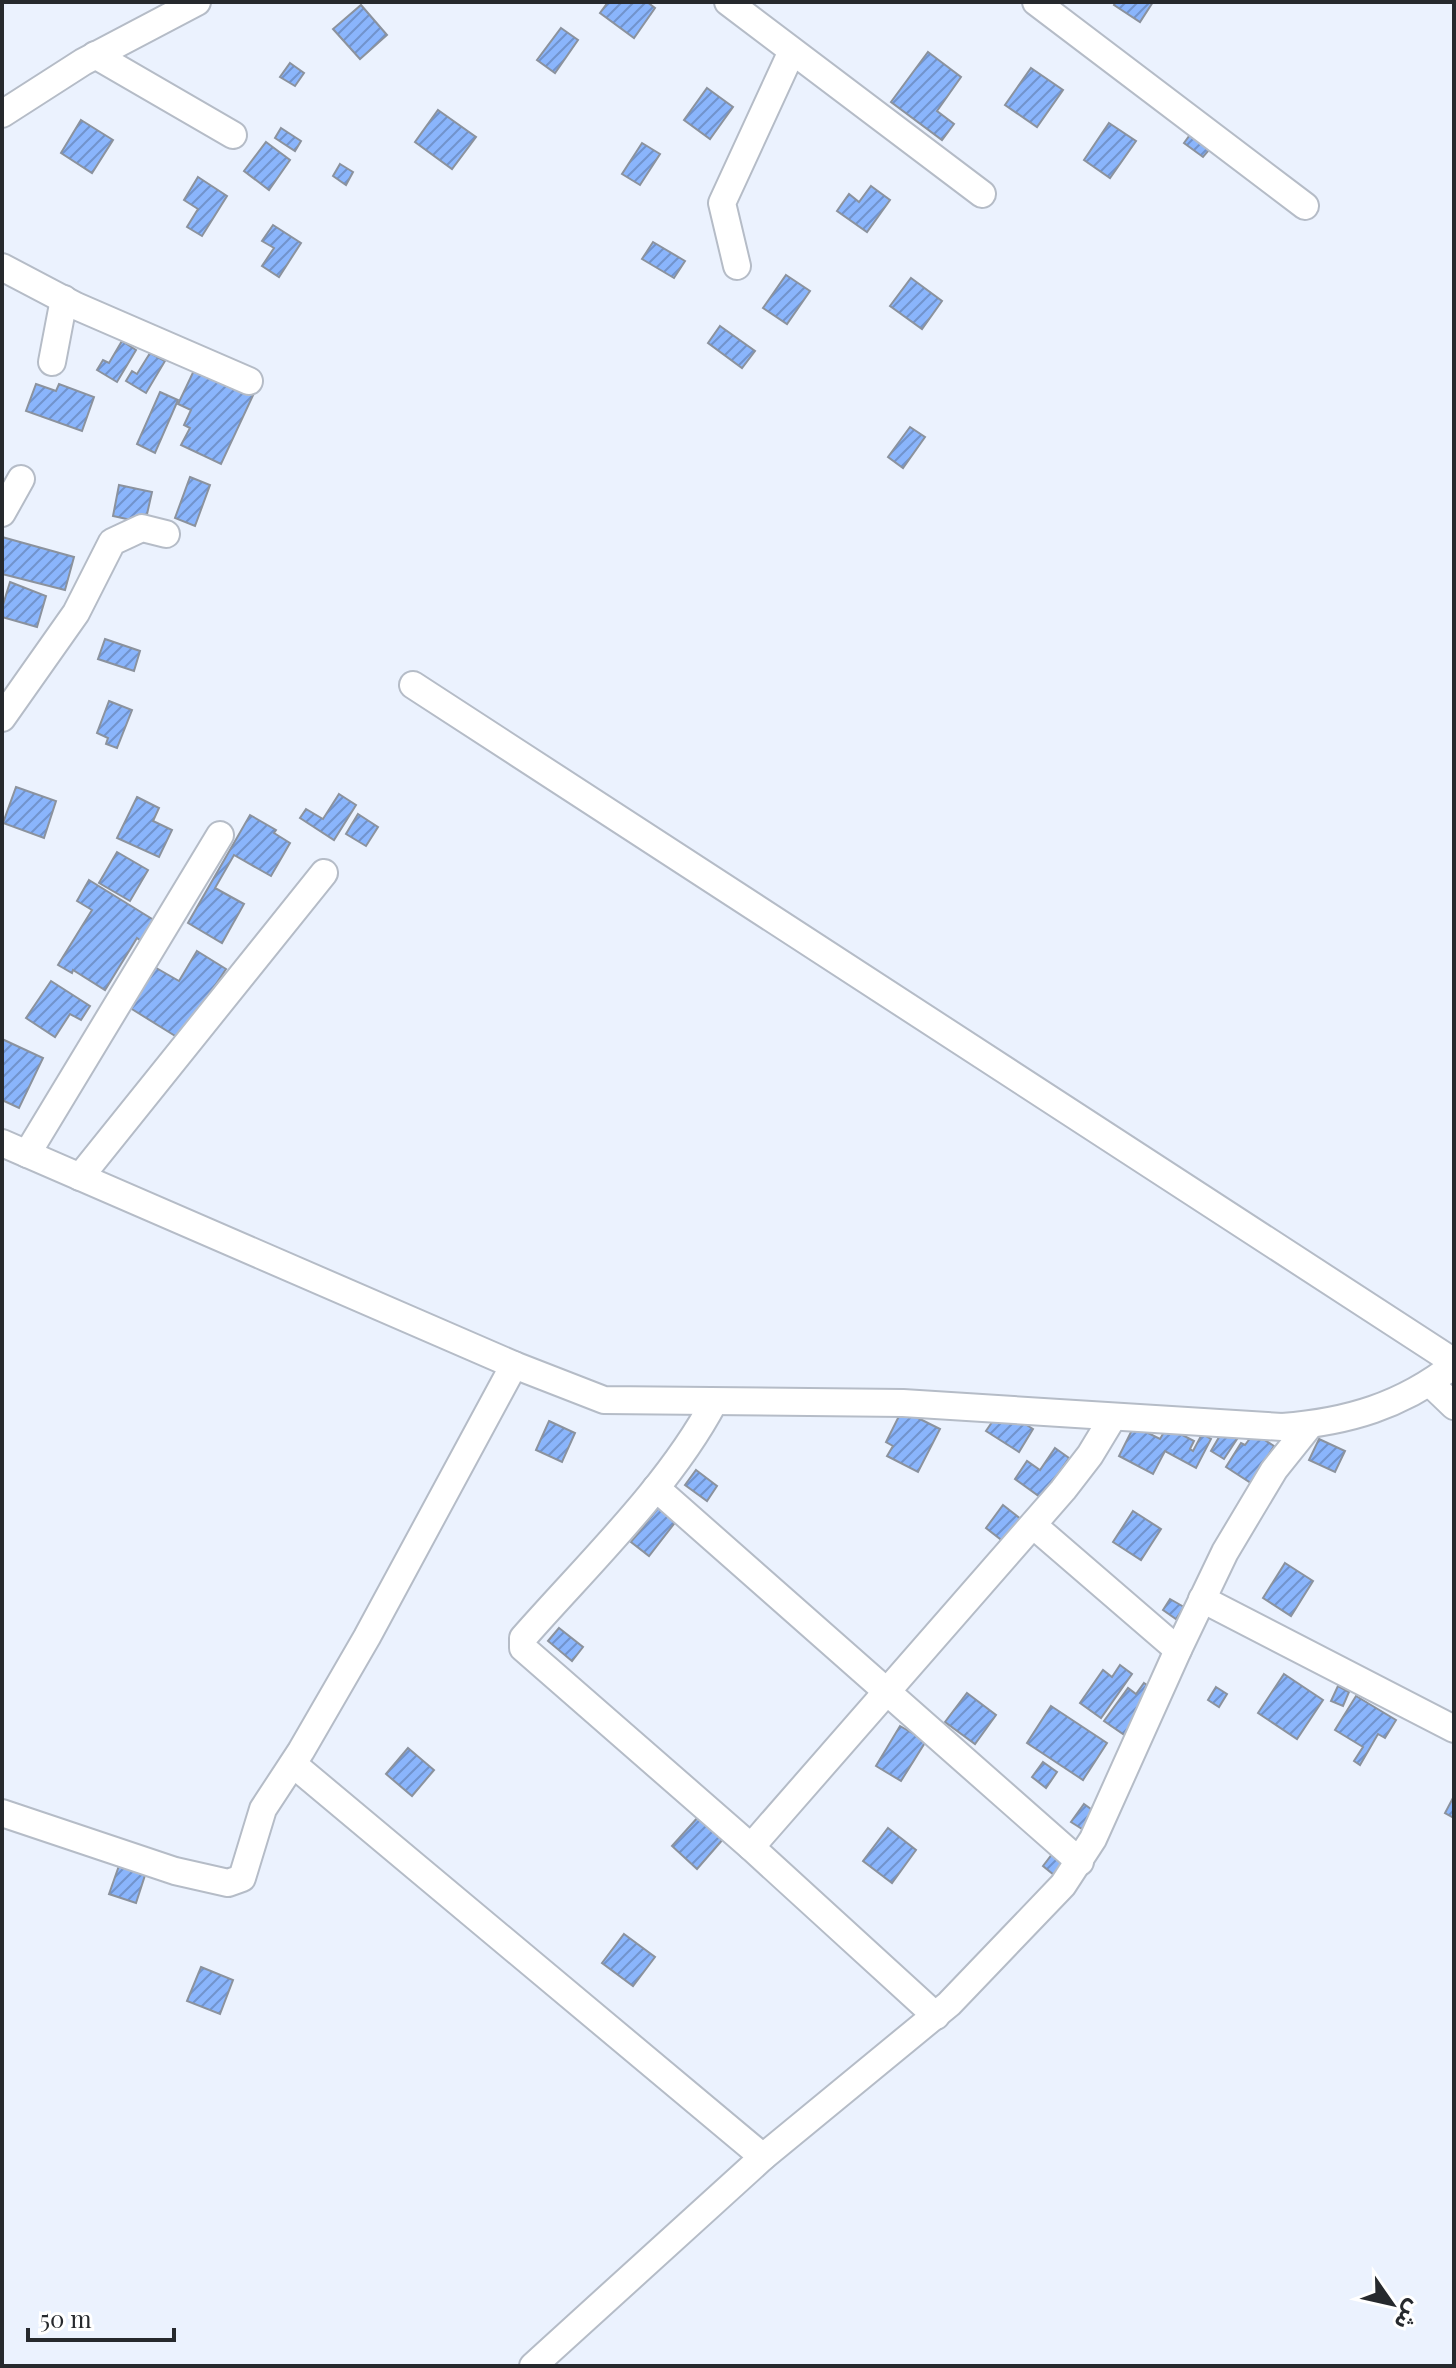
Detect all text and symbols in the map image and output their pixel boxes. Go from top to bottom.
north arrow [1352,2264,1432,2344]
scale bar [28,2292,174,2342]
text: ش [1389,2295,1430,2337]
text: 50 m [40,2302,92,2334]

